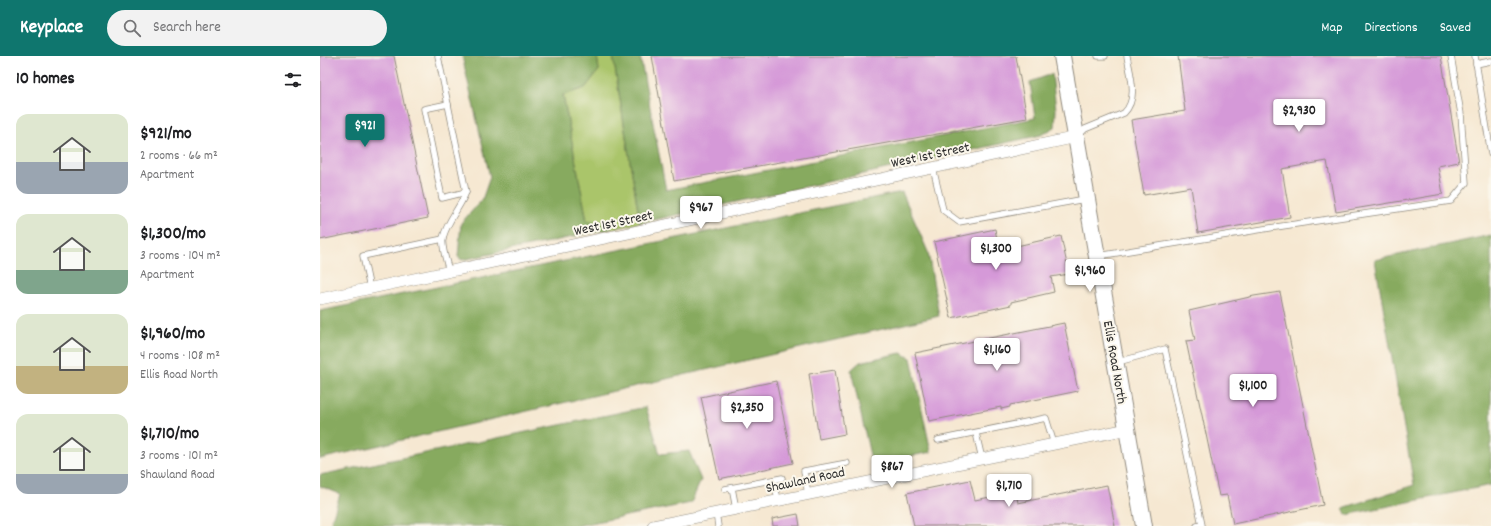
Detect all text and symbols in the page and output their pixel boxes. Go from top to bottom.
search box [107,10,387,46]
text: Keyplace [20,15,83,42]
icon: search [121,17,143,39]
text: Search here [153,17,221,39]
text: Map [1321,18,1343,38]
text: Directions [1365,18,1418,38]
text: Saved [1440,18,1471,38]
text: 10 homes [16,68,75,92]
icon: filters [282,69,304,91]
pin: $2,930 [1266,99,1332,133]
text: $2,930 [1282,102,1316,121]
pin: $921 [341,114,389,148]
text: $921 [354,117,376,136]
text: $921/mo [140,123,192,147]
icon: home [48,130,96,178]
street label: West 1st Street [889,138,972,174]
text: 2 rooms · 66 m² [140,147,218,166]
text: Apartment [140,166,194,185]
pin: $967 [677,196,725,230]
text: $967 [689,199,713,218]
street label: West 1st Street [572,206,655,242]
text: $1,300/mo [140,223,206,247]
icon: home [48,230,96,278]
pin: $1,300 [963,237,1029,271]
text: $1,300 [980,240,1012,259]
text: 3 rooms · 104 m² [140,247,220,266]
pin: $1,960 [1057,259,1123,293]
text: $1,960 [1074,262,1106,281]
text: Apartment [140,266,194,285]
street label: Ellis Road North [1097,319,1131,405]
text: $1,960/mo [140,323,205,347]
icon: home [48,330,96,378]
pin: $1,160 [964,338,1030,372]
text: $1,160 [983,341,1011,360]
text: 4 rooms · 108 m² [140,347,220,366]
text: Ellis Road North [140,366,218,385]
pin: $1,100 [1220,374,1286,408]
text: $1,100 [1239,377,1267,396]
pin: $2,350 [714,396,780,430]
text: $2,350 [730,399,764,418]
text: $1,710/mo [140,423,199,447]
icon: home [48,430,96,478]
text: 3 rooms · 101 m² [140,447,218,466]
pin: $867 [868,455,916,489]
text: $867 [880,458,904,477]
street label: Shawland Road [764,463,847,499]
text: Shawland Road [140,466,215,485]
pin: $1,710 [976,474,1042,508]
text: $1,710 [996,477,1022,496]

